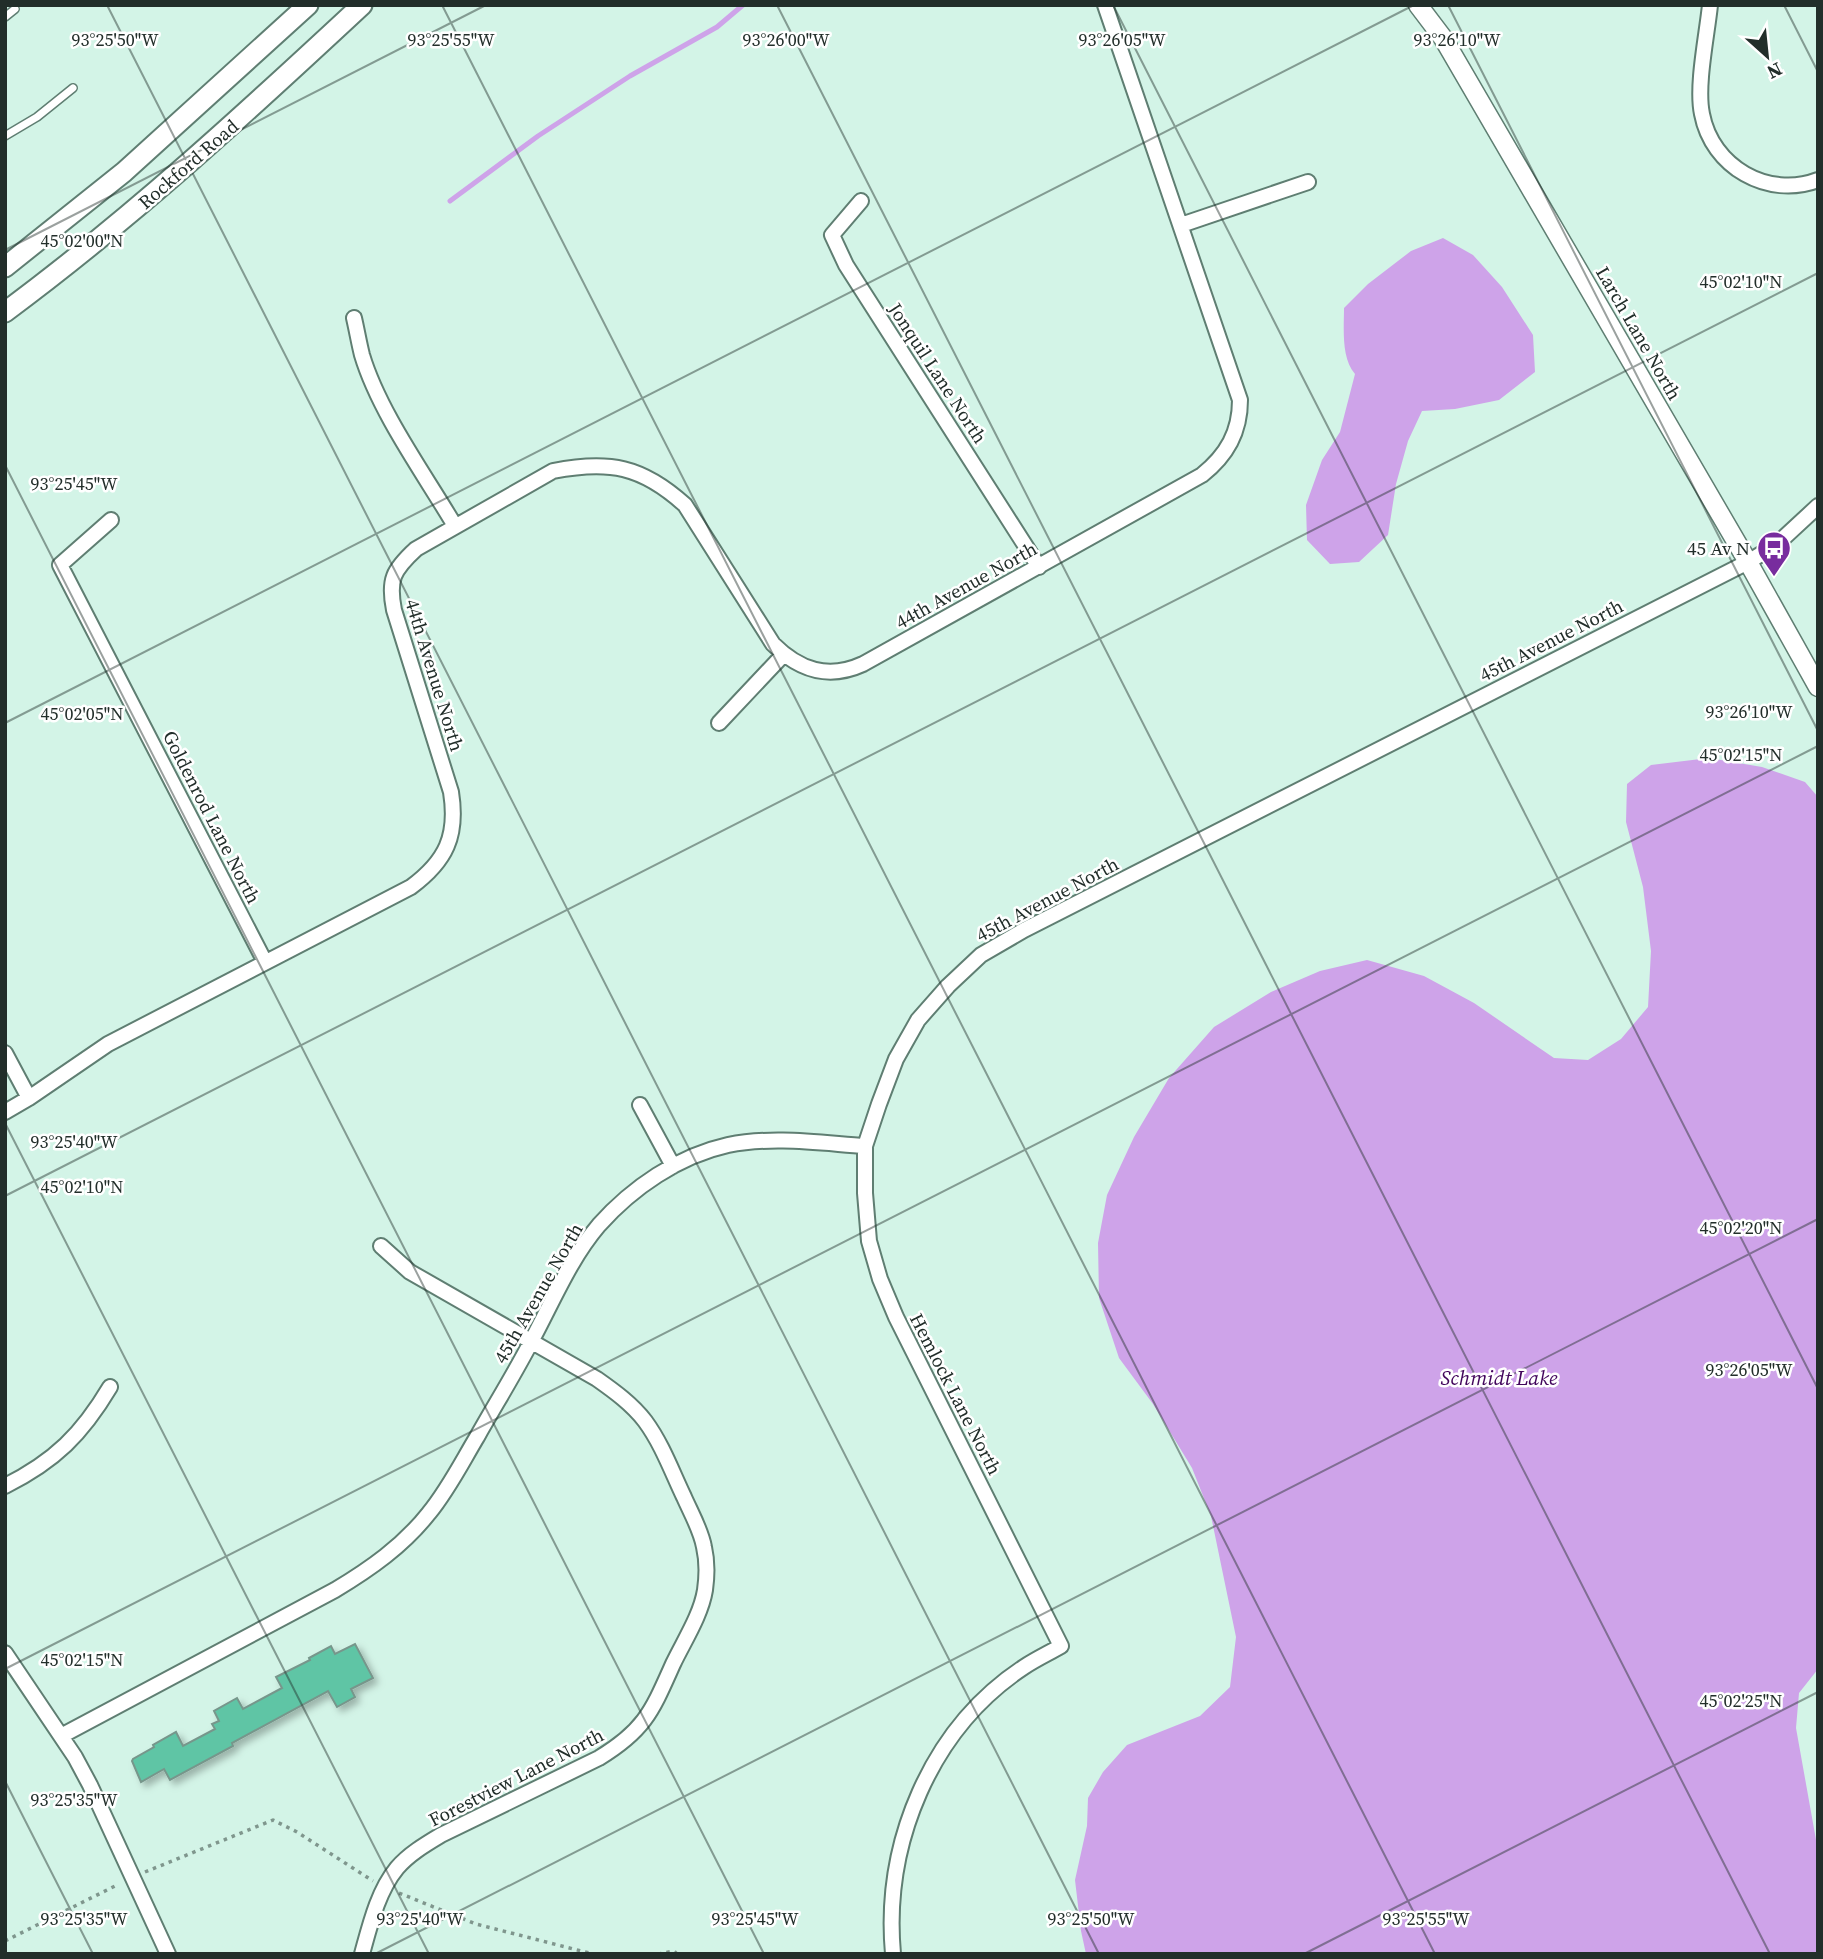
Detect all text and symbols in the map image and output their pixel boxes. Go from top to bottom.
north arrow [1732,21,1802,91]
text: 93°25'50"W [72,27,159,52]
text: 93°25'55"W [408,27,495,52]
text: 93°26'00"W [743,27,830,52]
text: 93°26'05"W [1079,27,1166,52]
text: 93°26'10"W [1414,27,1501,52]
text: N [1763,56,1787,86]
street label: Rockford Road [132,113,244,215]
text: 45°02'00"N [41,228,123,253]
street label: Larch Lane North [1590,261,1688,405]
text: 45°02'10"N [1700,269,1782,294]
street label: Jonquil Lane North [882,297,993,448]
text: 93°25'45"W [31,471,118,496]
bus stop icon: 45 Av N [1755,529,1793,578]
street label: 44th Avenue North [891,535,1041,635]
place label: 45 Av N [1687,535,1750,561]
street label: 45th Avenue North [1475,593,1627,687]
street label: 44th Avenue North [399,596,471,754]
text: 93°26'10"W [1706,699,1793,724]
text: 45°02'05"N [41,701,123,726]
street label: Goldenrod Lane North [157,726,267,908]
text: 45°02'15"N [1700,742,1782,767]
street label: 45th Avenue North [971,850,1123,948]
text: 93°25'40"W [31,1129,118,1154]
text: 45°02'10"N [41,1174,123,1199]
text: 45°02'20"N [1700,1215,1782,1240]
street label: 45th Avenue North [487,1218,589,1368]
street label: Hemlock Lane North [904,1309,1008,1479]
text: 93°26'05"W [1706,1357,1793,1382]
water label: Schmidt Lake [1441,1363,1558,1392]
text: 45°02'15"N [41,1647,123,1672]
text: 45°02'25"N [1700,1688,1782,1713]
street label: Forestview Lane North [424,1722,608,1832]
text: 93°25'35"W [31,1787,118,1812]
text: 93°25'35"W [41,1906,128,1931]
text: 93°25'40"W [377,1906,464,1931]
text: 93°25'45"W [712,1906,799,1931]
text: 93°25'50"W [1048,1906,1135,1931]
text: 93°25'55"W [1383,1906,1470,1931]

